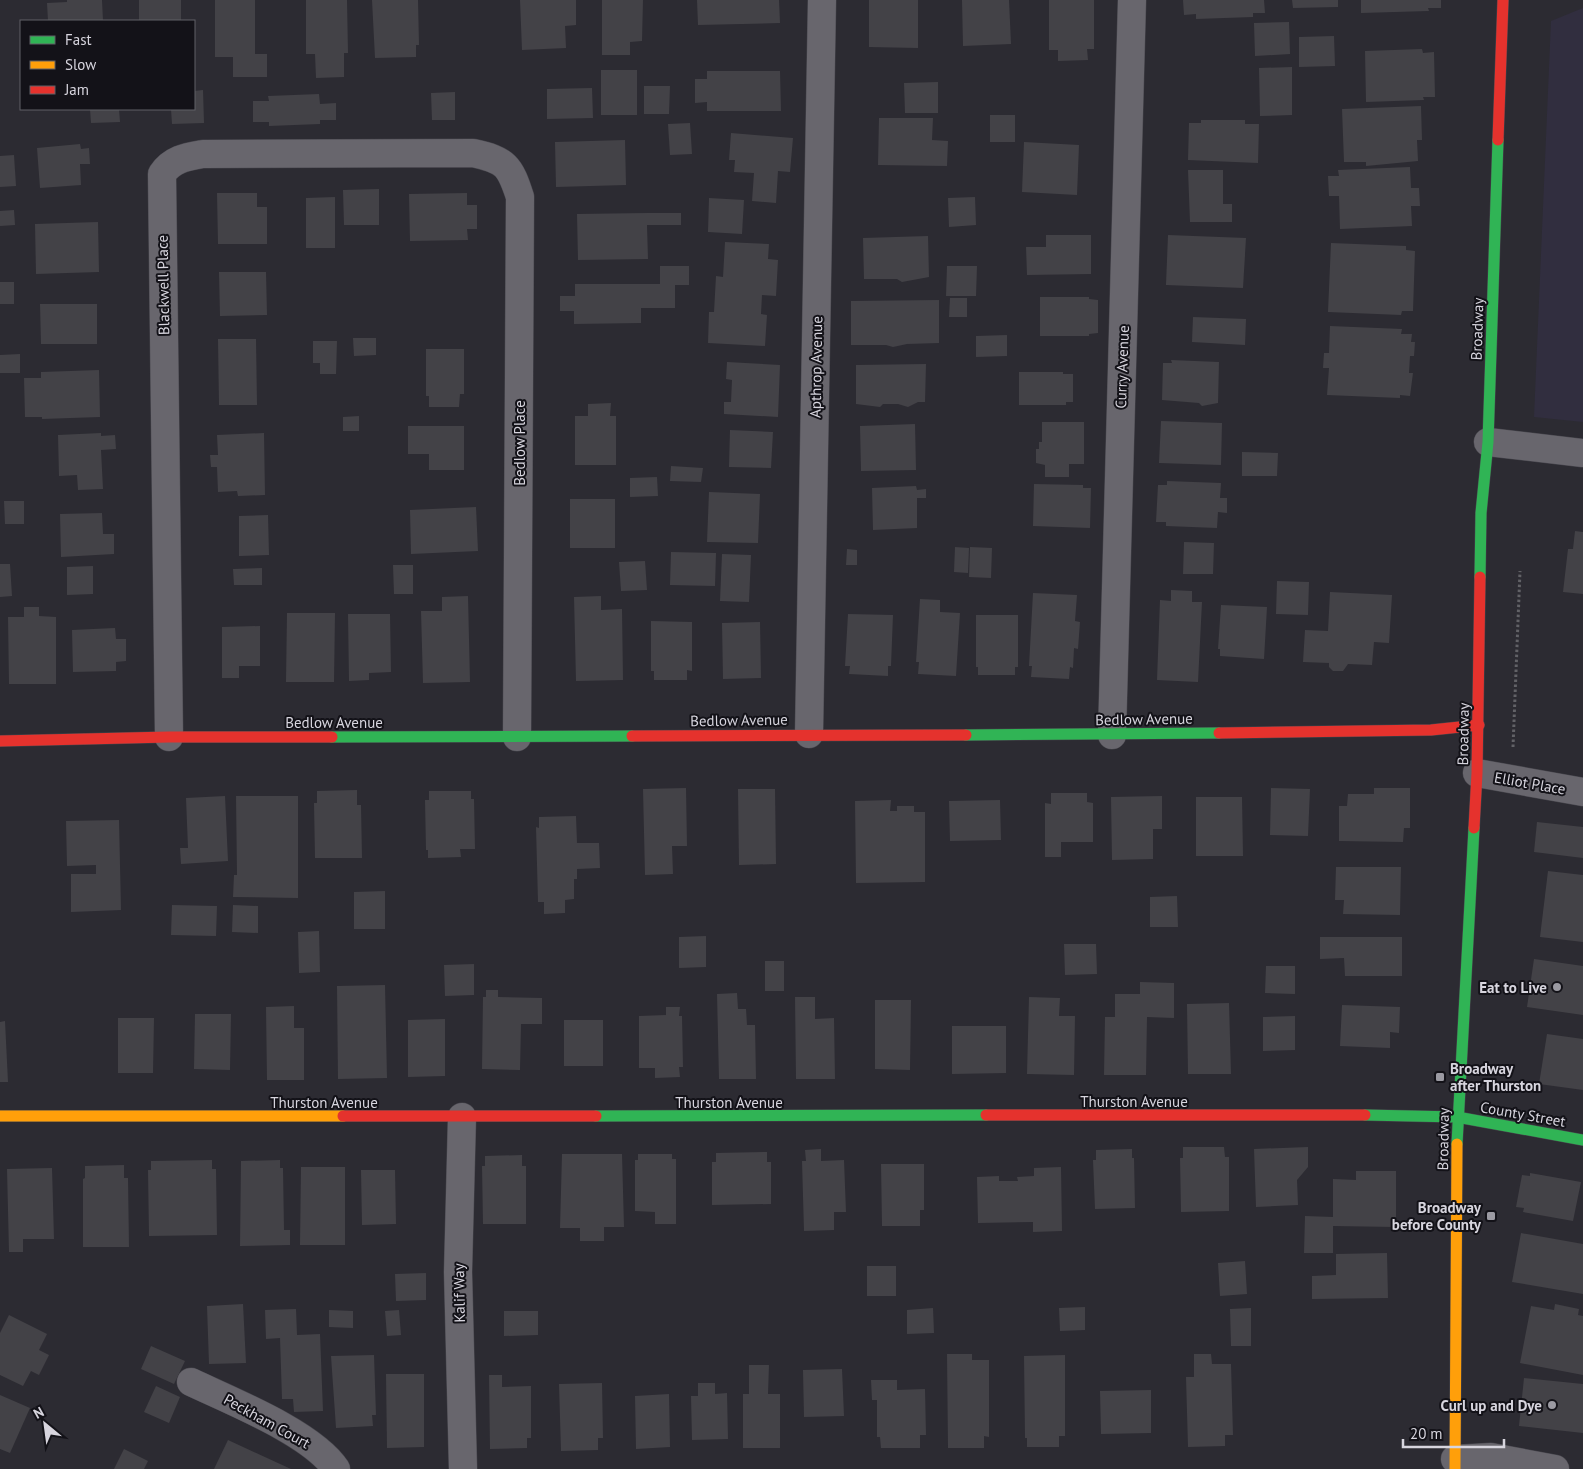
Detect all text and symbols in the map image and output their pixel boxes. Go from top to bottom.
legend [20,20,195,110]
text: Fast [65,30,92,49]
text: Slow [65,55,96,74]
text: Jam [64,80,89,99]
street label: Blackwell Place [153,235,173,335]
street label: Broadway [1466,297,1488,361]
street label: Apthrop Avenue [806,316,826,418]
street label: Curry Avenue [1111,325,1133,409]
street label: Bedlow Place [510,400,529,486]
street label: Broadway [1453,702,1473,766]
street label: Bedlow Avenue [1095,709,1193,729]
street label: Bedlow Avenue [690,710,788,730]
street label: Bedlow Avenue [285,713,383,732]
street label: Elliot Place [1493,767,1567,799]
place label: Eat to Live [1479,978,1547,997]
marker: Eat to Live [1551,981,1563,993]
place label: Broadway after Thurston [1450,1059,1541,1095]
marker: Broadway after Thurston [1434,1071,1446,1083]
street label: Thurston Avenue [1080,1092,1188,1111]
street label: Thurston Avenue [270,1093,378,1112]
street label: Thurston Avenue [675,1093,783,1112]
street label: County Street [1479,1097,1567,1131]
street label: Broadway [1433,1107,1453,1171]
place label: Broadway before County [1392,1198,1482,1234]
marker: Broadway before County [1485,1210,1497,1222]
street label: Kalif Way [449,1263,469,1323]
street label: Peckham Court [220,1389,314,1453]
place label: Curl up and Dye [1441,1396,1542,1415]
north arrow [20,1399,70,1449]
marker: Curl up and Dye [1546,1399,1558,1411]
text: N [30,1403,47,1423]
scale bar [1403,1416,1504,1448]
text: 20 m [1410,1424,1443,1443]

